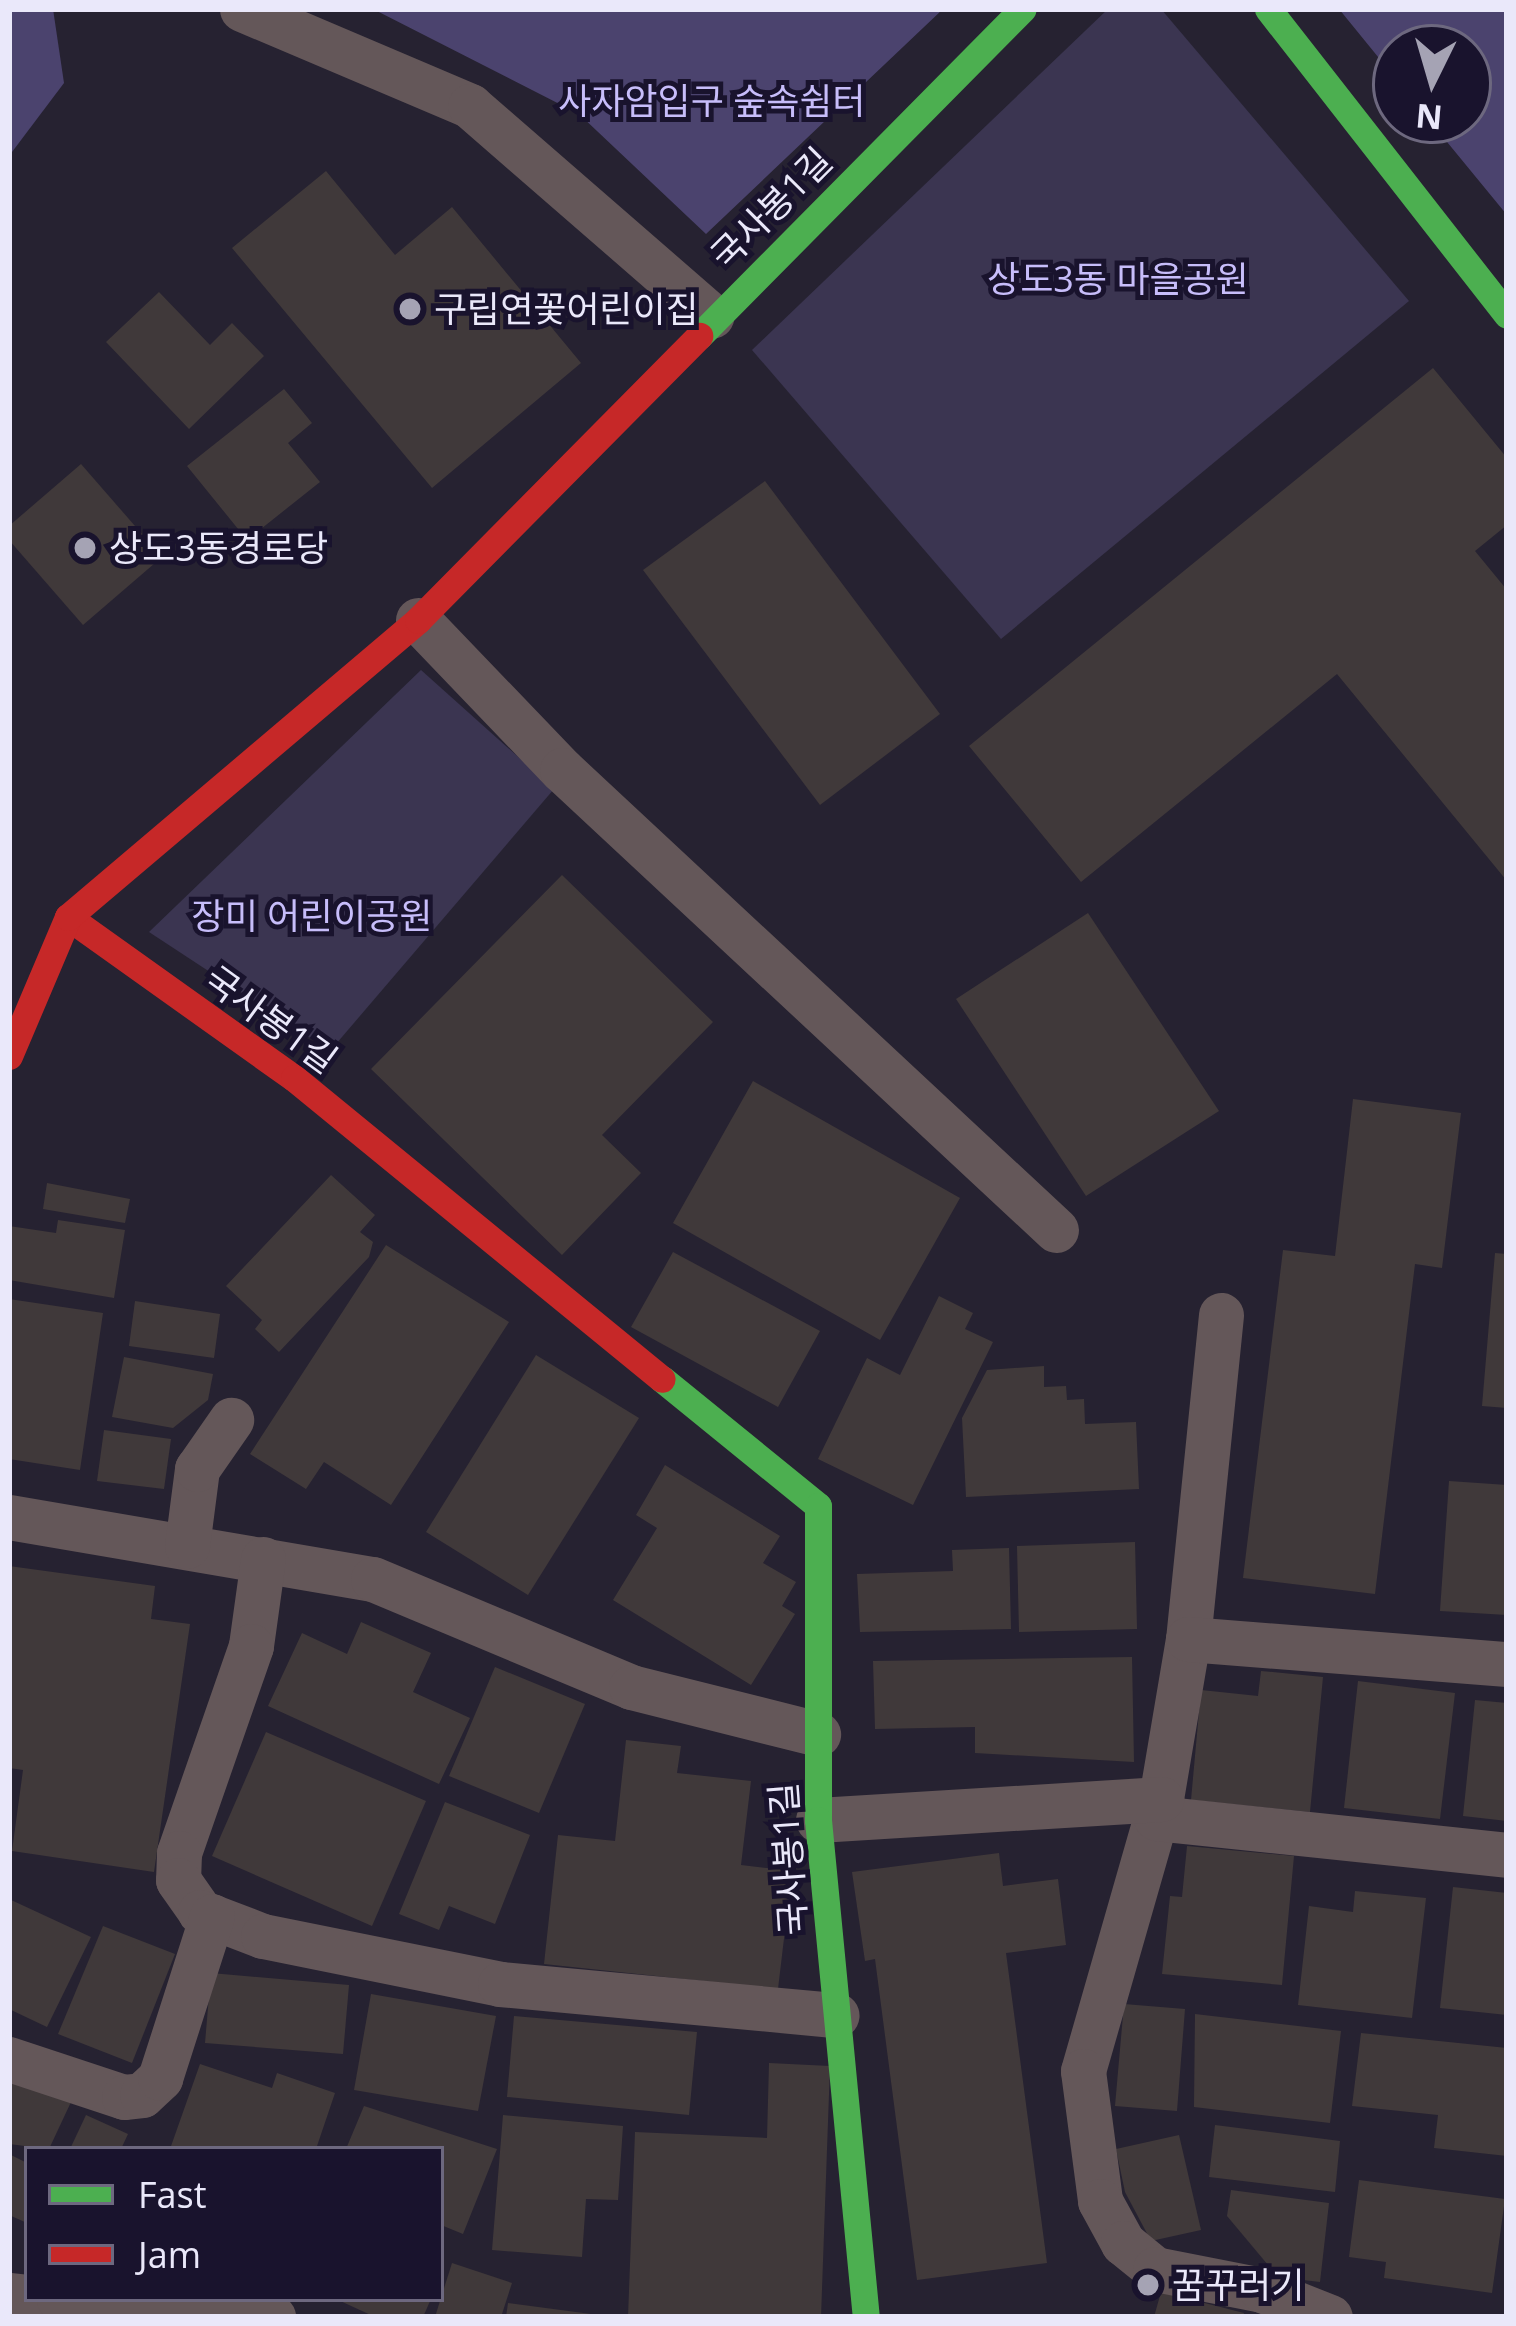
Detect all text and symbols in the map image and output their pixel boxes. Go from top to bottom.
north arrow [1372,24,1492,144]
park label: 사자암입구 숲속쉼터 [558,79,866,123]
text: N [1414,94,1444,141]
street label: 국사봉1길 [702,139,840,277]
park label: 상도3동 마을공원 [987,257,1249,301]
place label: 구립연꽃어린이집 [434,287,699,331]
marker: 구립연꽃어린이집 [397,296,423,322]
place label: 상도3동경로당 [109,526,328,570]
marker: 상도3동경로당 [72,535,98,561]
park label: 장미 어린이공원 [191,894,433,938]
street label: 국사봉1길 [196,957,346,1081]
street label: 국사봉1길 [761,1781,815,1937]
legend [24,2146,444,2302]
text: Fast [138,2170,207,2219]
text: Jam [138,2230,201,2279]
place label: 꿈꾸러기 [1172,2263,1304,2307]
marker: 꿈꾸러기 [1135,2272,1161,2298]

